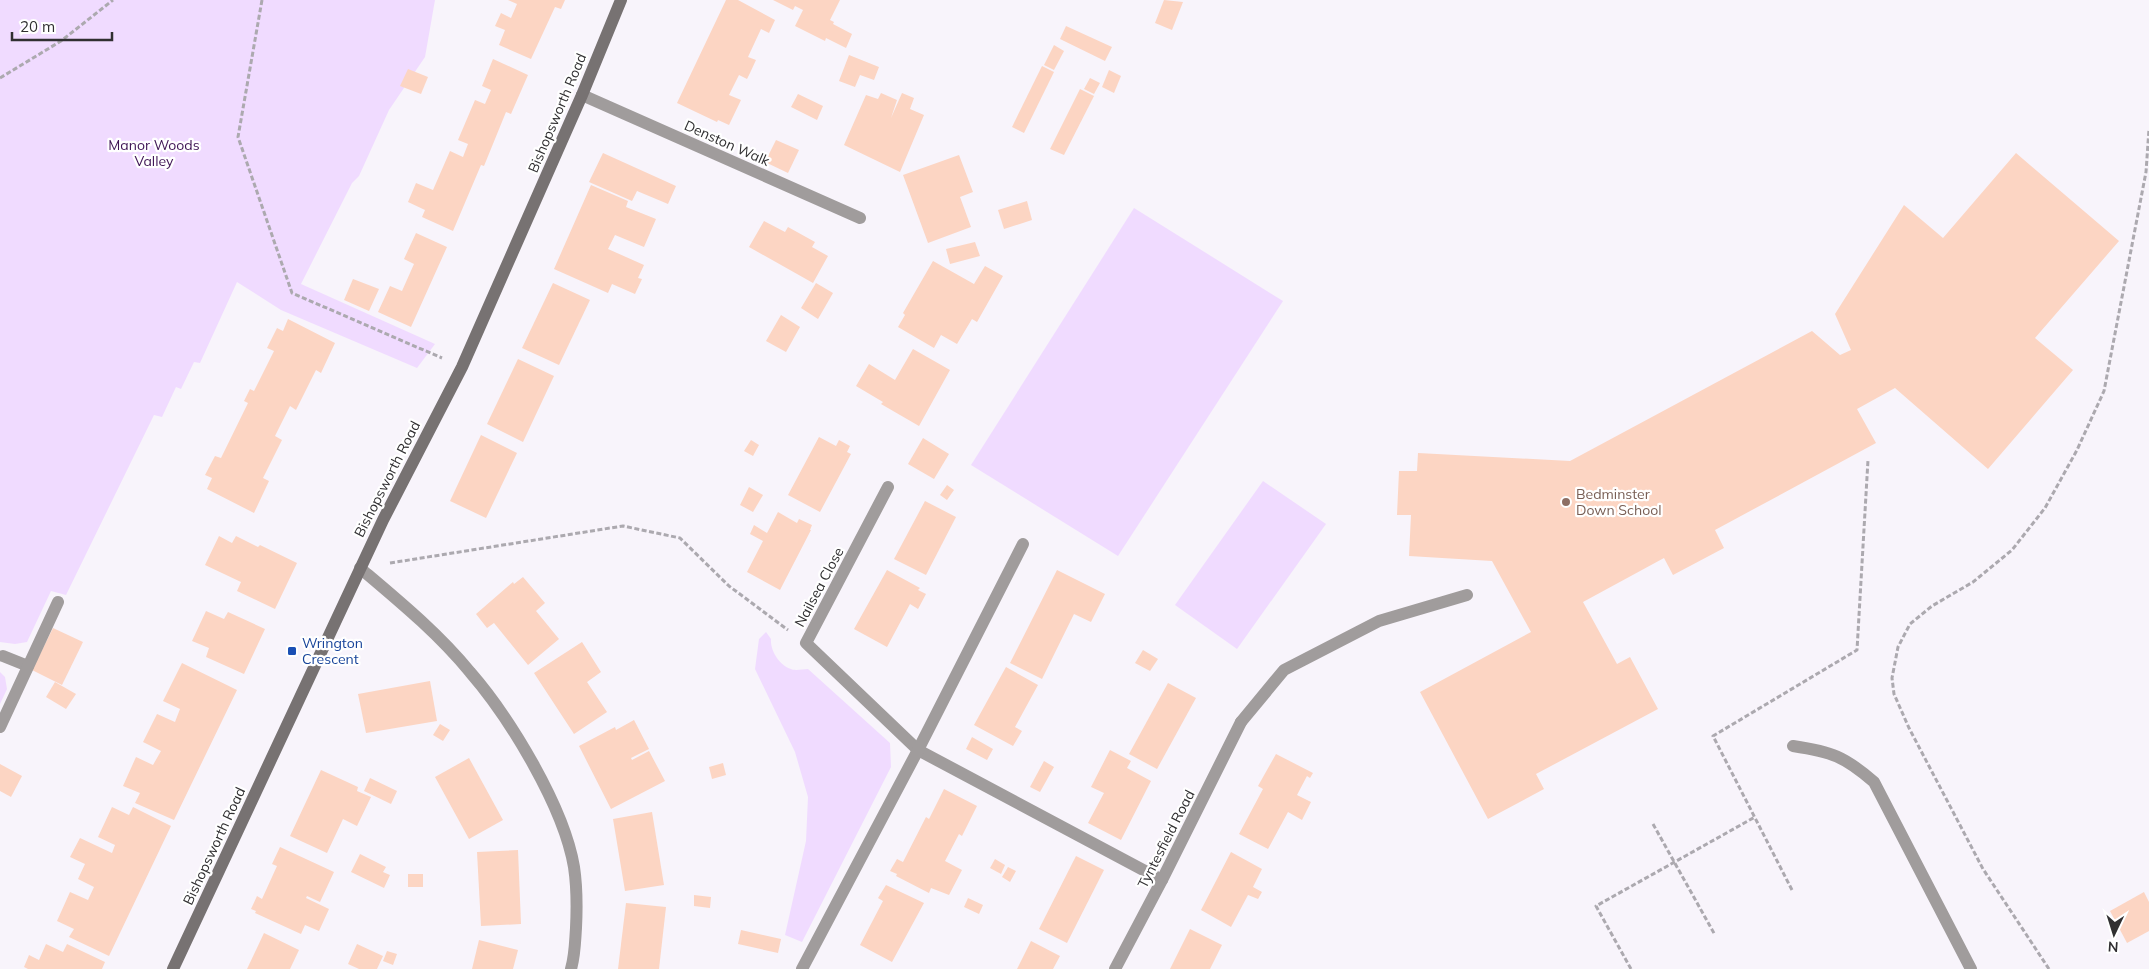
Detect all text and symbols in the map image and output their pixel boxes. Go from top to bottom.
scale bar [12,10,112,42]
text: 20 m [20,17,55,36]
street label: Bishopsworth Road [524,51,590,175]
street label: Denston Walk [682,116,773,170]
park label: Manor Woods Valley [108,136,200,170]
street label: Bishopsworth Road [350,418,424,540]
place label: Bedminster Down School [1576,485,1662,519]
marker: Bedminster Down School [1560,496,1572,508]
street label: Nailsea Close [790,544,848,630]
place label: Wrington Crescent [302,634,363,668]
marker: Wrington Crescent [286,645,298,657]
street label: Bishopsworth Road [179,784,249,908]
street label: Tyntesfield Road [1133,787,1199,891]
north arrow [2089,909,2139,959]
text: N [2107,938,2119,956]

